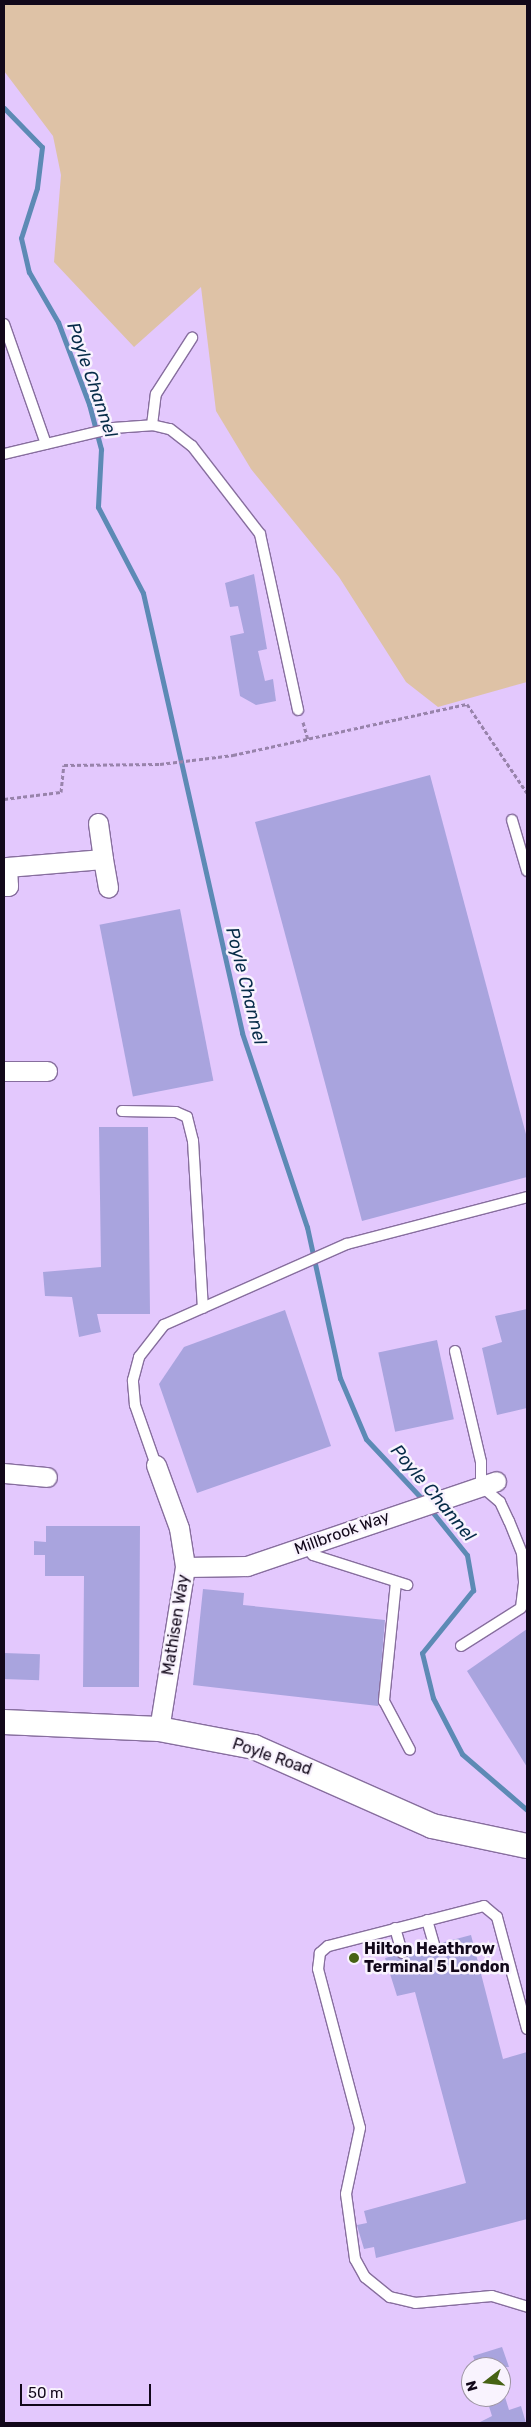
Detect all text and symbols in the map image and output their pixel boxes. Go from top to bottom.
water label: Poyle Channel [62,320,122,440]
water label: Poyle Channel [221,925,271,1047]
water label: Poyle Channel [386,1440,480,1546]
street label: Millbrook Way [292,1507,392,1559]
street label: Mathisen Way [159,1573,193,1677]
street label: Poyle Road [230,1734,314,1780]
place label: Hilton Heathrow Terminal 5 London [364,1939,510,1977]
marker: Hilton Heathrow Terminal 5 London [348,1952,360,1964]
north arrow [461,2357,511,2407]
scale bar [22,2374,154,2406]
text: N [463,2379,482,2393]
text: 50 m [28,2384,63,2402]

